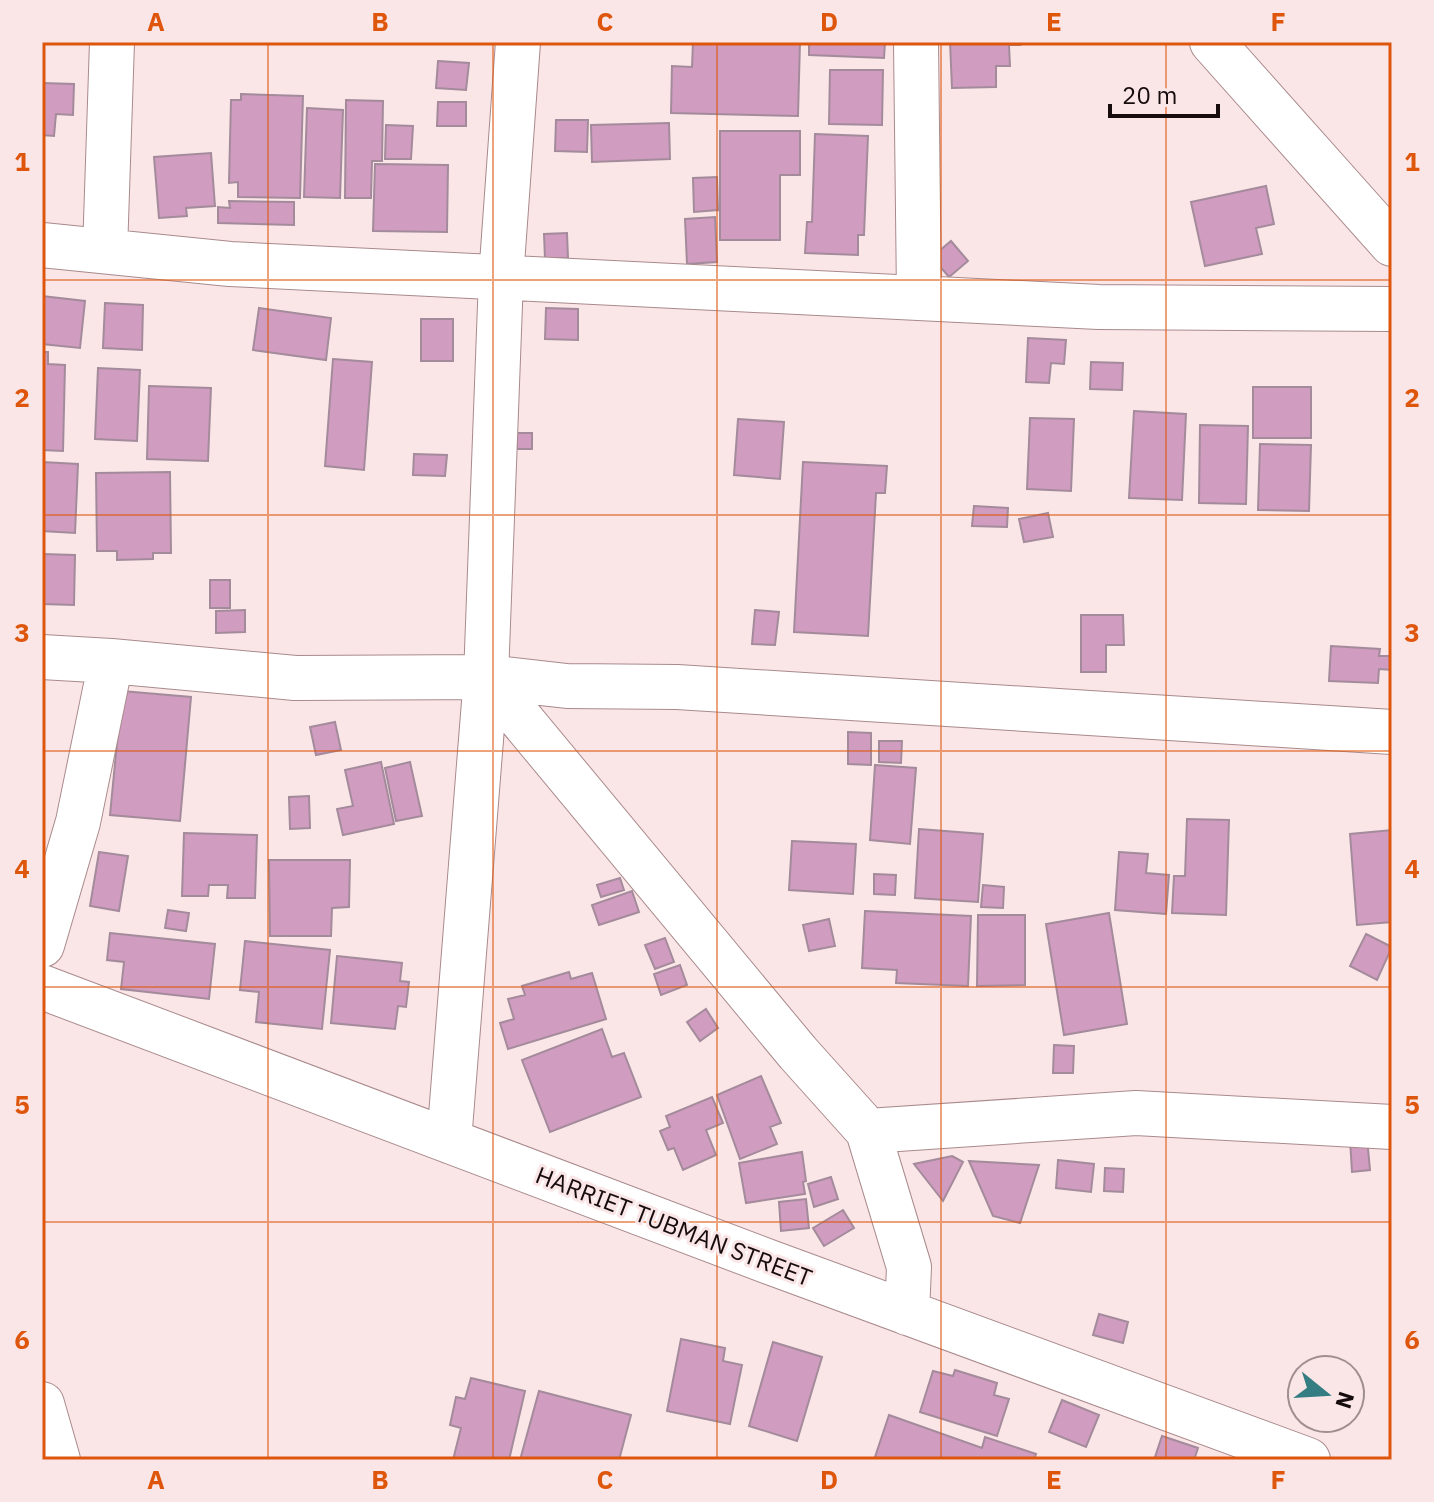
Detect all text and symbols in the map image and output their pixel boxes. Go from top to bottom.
text: A [147,4,165,38]
text: B [371,4,389,38]
text: C [597,4,614,38]
text: D [820,4,838,38]
text: E [1046,4,1062,38]
text: F [1270,4,1286,38]
scale bar [1110,68,1218,118]
text: 20 m [1122,79,1177,111]
text: 1 [14,144,30,178]
text: 1 [1404,144,1420,178]
text: 2 [14,380,30,414]
text: 2 [1404,380,1420,414]
text: 3 [14,615,30,649]
text: 3 [1404,615,1420,649]
text: 4 [14,851,30,885]
text: 4 [1404,851,1420,885]
text: 5 [14,1087,30,1121]
text: 5 [1404,1087,1420,1121]
street label: HARRIET TUBMAN STREET [531,1158,817,1294]
text: 6 [14,1322,30,1356]
text: 6 [1404,1322,1420,1356]
north arrow [1286,1354,1366,1434]
text: N [1329,1388,1362,1412]
text: A [147,1462,165,1496]
text: B [371,1462,389,1496]
text: C [597,1462,614,1496]
text: D [820,1462,838,1496]
text: E [1046,1462,1062,1496]
text: F [1270,1462,1286,1496]

